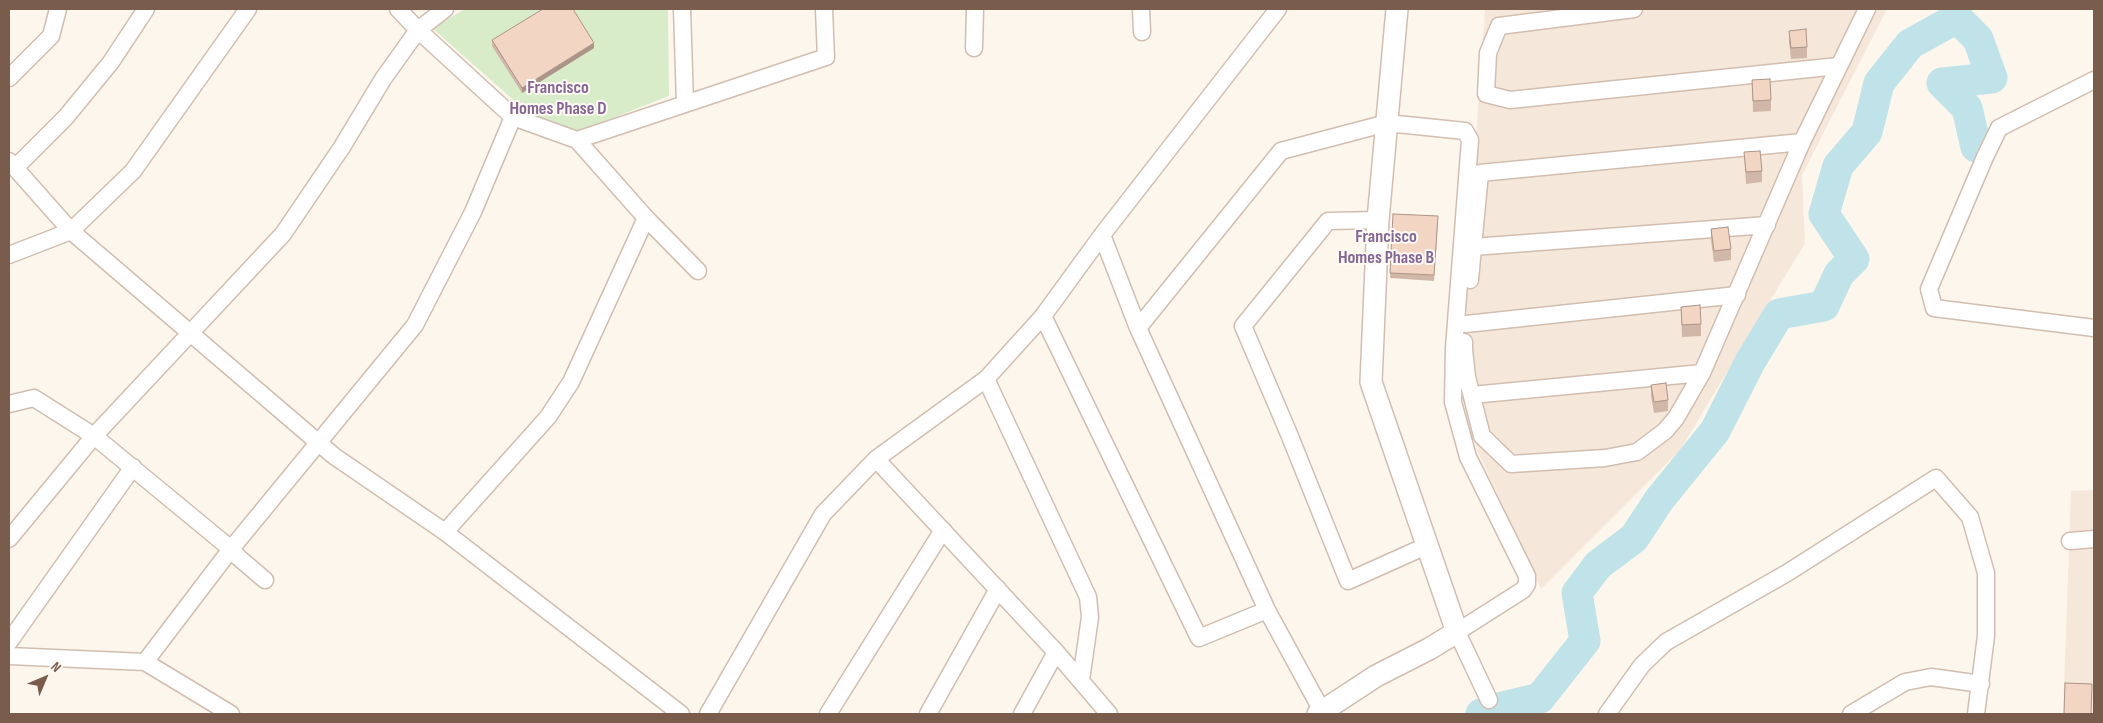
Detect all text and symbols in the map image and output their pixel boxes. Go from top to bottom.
district label: Francisco Homes Phase D [509,77,607,120]
district label: Francisco Homes Phase B [1338,226,1434,268]
north arrow [20,653,70,703]
text: N [47,658,65,676]

